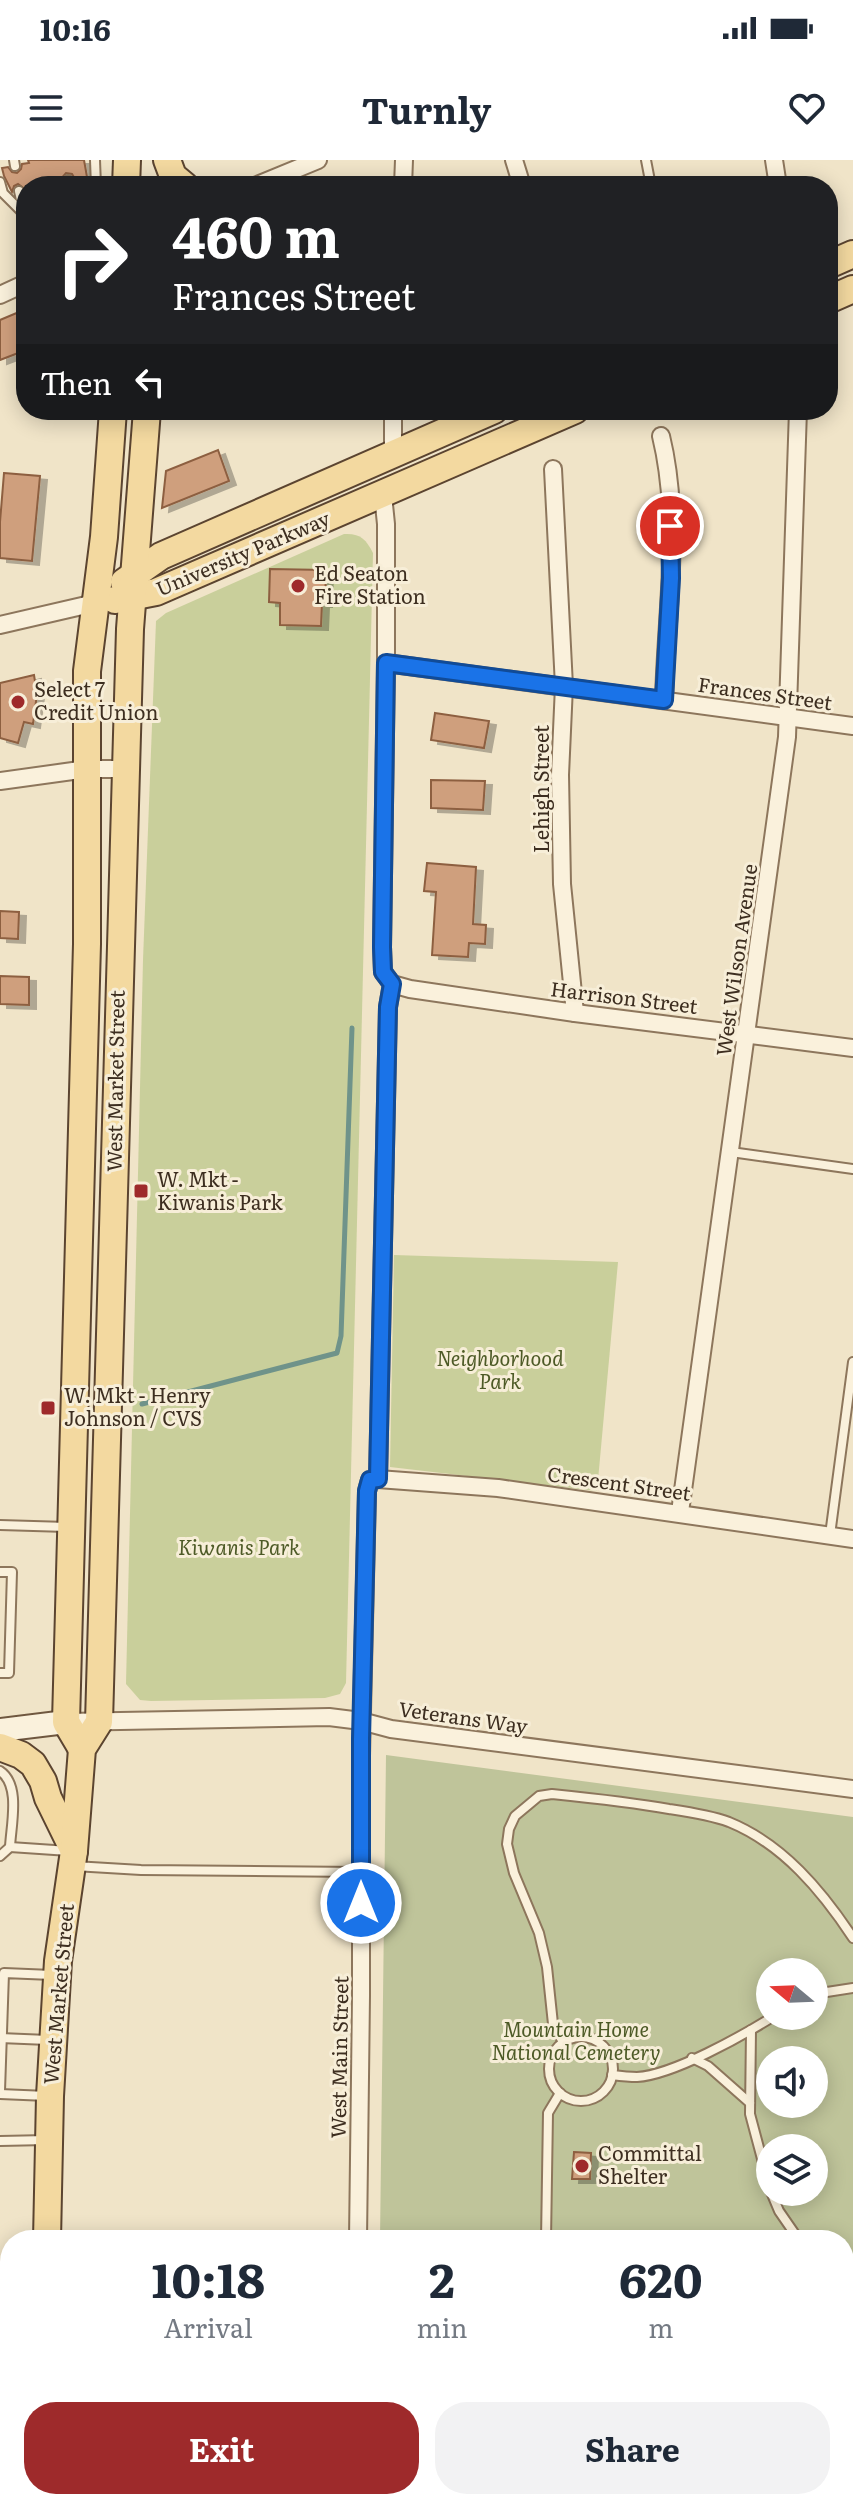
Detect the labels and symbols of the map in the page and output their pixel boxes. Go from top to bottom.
pin [636,492,704,560]
street label: University Parkway [151,502,334,602]
place label: Ed Seaton Fire Station [314,557,426,610]
marker: Ed Seaton Fire Station [289,577,307,595]
street label: Frances Street [696,668,834,716]
place label: Select 7 Credit Union [34,673,158,726]
marker: Select 7 Credit Union [9,693,27,711]
street label: Lehigh Street [525,725,555,853]
street label: West Wilson Avenue [707,862,763,1058]
street label: Harrison Street [549,972,700,1020]
street label: West Market Street [97,990,131,1172]
place label: W. Mkt - Kiwanis Park [157,1163,283,1216]
marker: W. Mkt - Kiwanis Park [132,1182,150,1200]
park label: Neighborhood Park [436,1342,564,1395]
place label: W. Mkt - Henry Johnson / CVS [64,1379,211,1432]
marker: W. Mkt - Henry Johnson / CVS [39,1399,57,1417]
street label: Crescent Street [546,1457,693,1507]
park label: Kiwanis Park [178,1531,300,1561]
street label: Veterans Way [397,1692,530,1740]
position arrow [319,1861,403,1945]
street label: West Market Street [34,1902,80,2086]
north arrow [756,1958,828,2030]
street label: West Main Street [322,1975,354,2139]
park label: Mountain Home National Cemetery [492,2013,660,2066]
place label: Committal Shelter [598,2137,702,2190]
marker: Committal Shelter [573,2157,591,2175]

